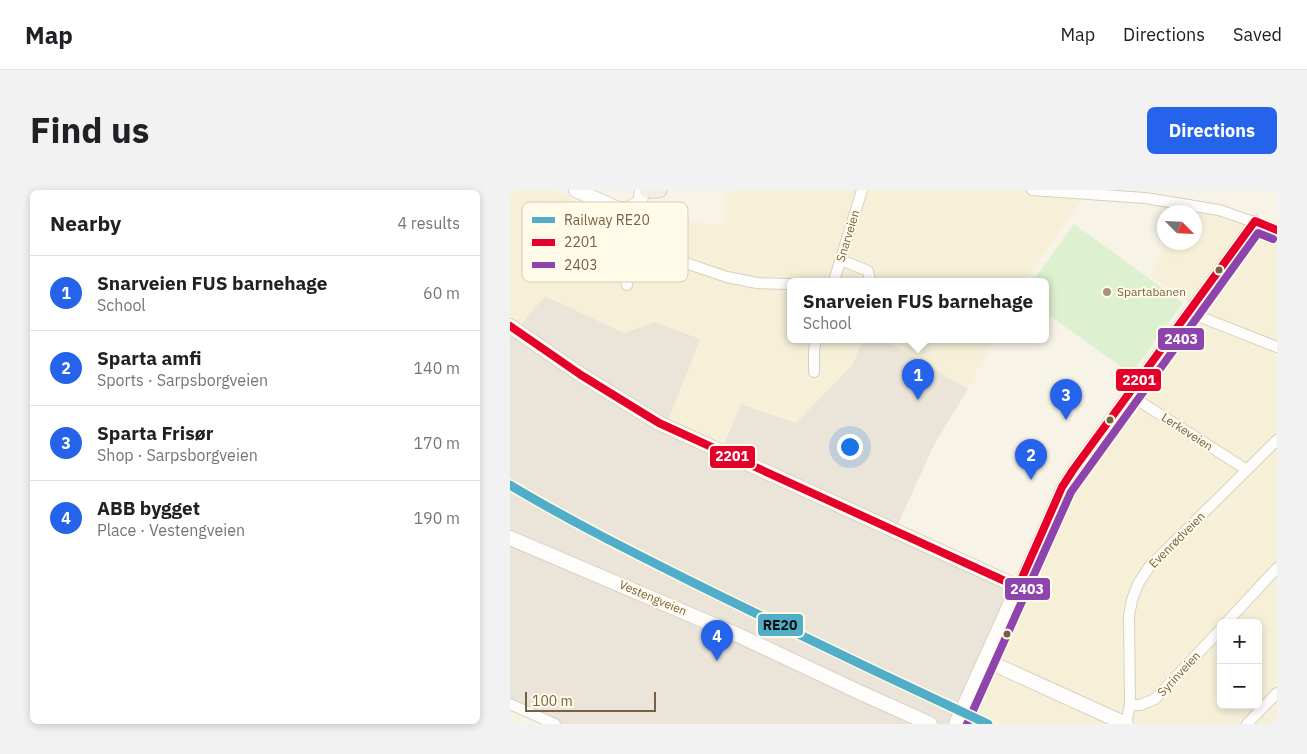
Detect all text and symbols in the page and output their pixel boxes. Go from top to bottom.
text: Map [25,19,73,51]
text: Map [1060,23,1095,46]
text: Directions [1123,23,1205,46]
text: Saved [1233,23,1282,46]
text: Find us [30,107,149,153]
button: Directions [1147,107,1277,154]
legend [522,202,688,282]
north arrow [1157,205,1202,250]
street label: Snarveien [833,208,863,264]
text: Nearby [50,209,121,237]
text: Railway RE20 [564,211,650,229]
text: 4 results [397,213,460,233]
text: 2201 [564,233,598,251]
text: 2403 [564,256,598,274]
unlabelled marker [1214,265,1224,275]
text: Snarveien FUS barnehage [97,271,327,295]
popup [787,278,1049,343]
text: 1 [61,283,71,303]
text: 60 m [423,283,460,303]
place label: Spartabanen [1117,284,1186,299]
marker: Spartabanen [1101,286,1113,298]
text: Snarveien FUS barnehage [803,289,1033,313]
text: School [97,295,146,315]
text: School [803,313,852,333]
line badge: 2403 [1157,327,1205,351]
text: 2403 [1164,330,1198,348]
text: Sparta amfi [97,346,202,370]
text: 2 [61,358,71,378]
text: 140 m [413,358,460,378]
pin: 1 [902,359,934,400]
line badge: 2201 [1115,368,1162,392]
text: Sports · Sarpsborgveien [97,370,268,390]
text: 2201 [1122,371,1156,389]
pin: 3 [1050,379,1082,420]
street label: Lerkeveien [1159,409,1216,454]
unlabelled marker [1105,415,1115,425]
text: Sparta Frisør [97,421,213,445]
text: 3 [61,433,71,453]
text: 170 m [413,433,460,453]
your location [837,434,863,460]
pin: 2 [1015,439,1047,480]
text: Shop · Sarpsborgveien [97,445,258,465]
line badge: 2201 [709,445,756,469]
text: 2201 [715,447,749,465]
text: ABB bygget [97,496,200,520]
text: 4 [61,508,71,528]
text: 190 m [413,508,460,528]
street label: Evenrødveien [1145,508,1208,571]
text: Place · Vestengveien [97,520,245,540]
street label: Vestengveien [617,577,689,619]
line badge: 2403 [1004,577,1051,601]
text: 2403 [1010,580,1044,598]
line badge: RE20 [757,613,804,637]
text: RE20 [763,616,797,634]
map controls [1217,619,1262,709]
button: + [1217,619,1262,664]
pin: 4 [701,620,733,661]
unlabelled marker [1002,629,1012,639]
street label: Syrinveien [1154,648,1203,699]
button: − [1217,664,1262,709]
scale bar [525,689,656,712]
text: 100 m [532,692,573,710]

